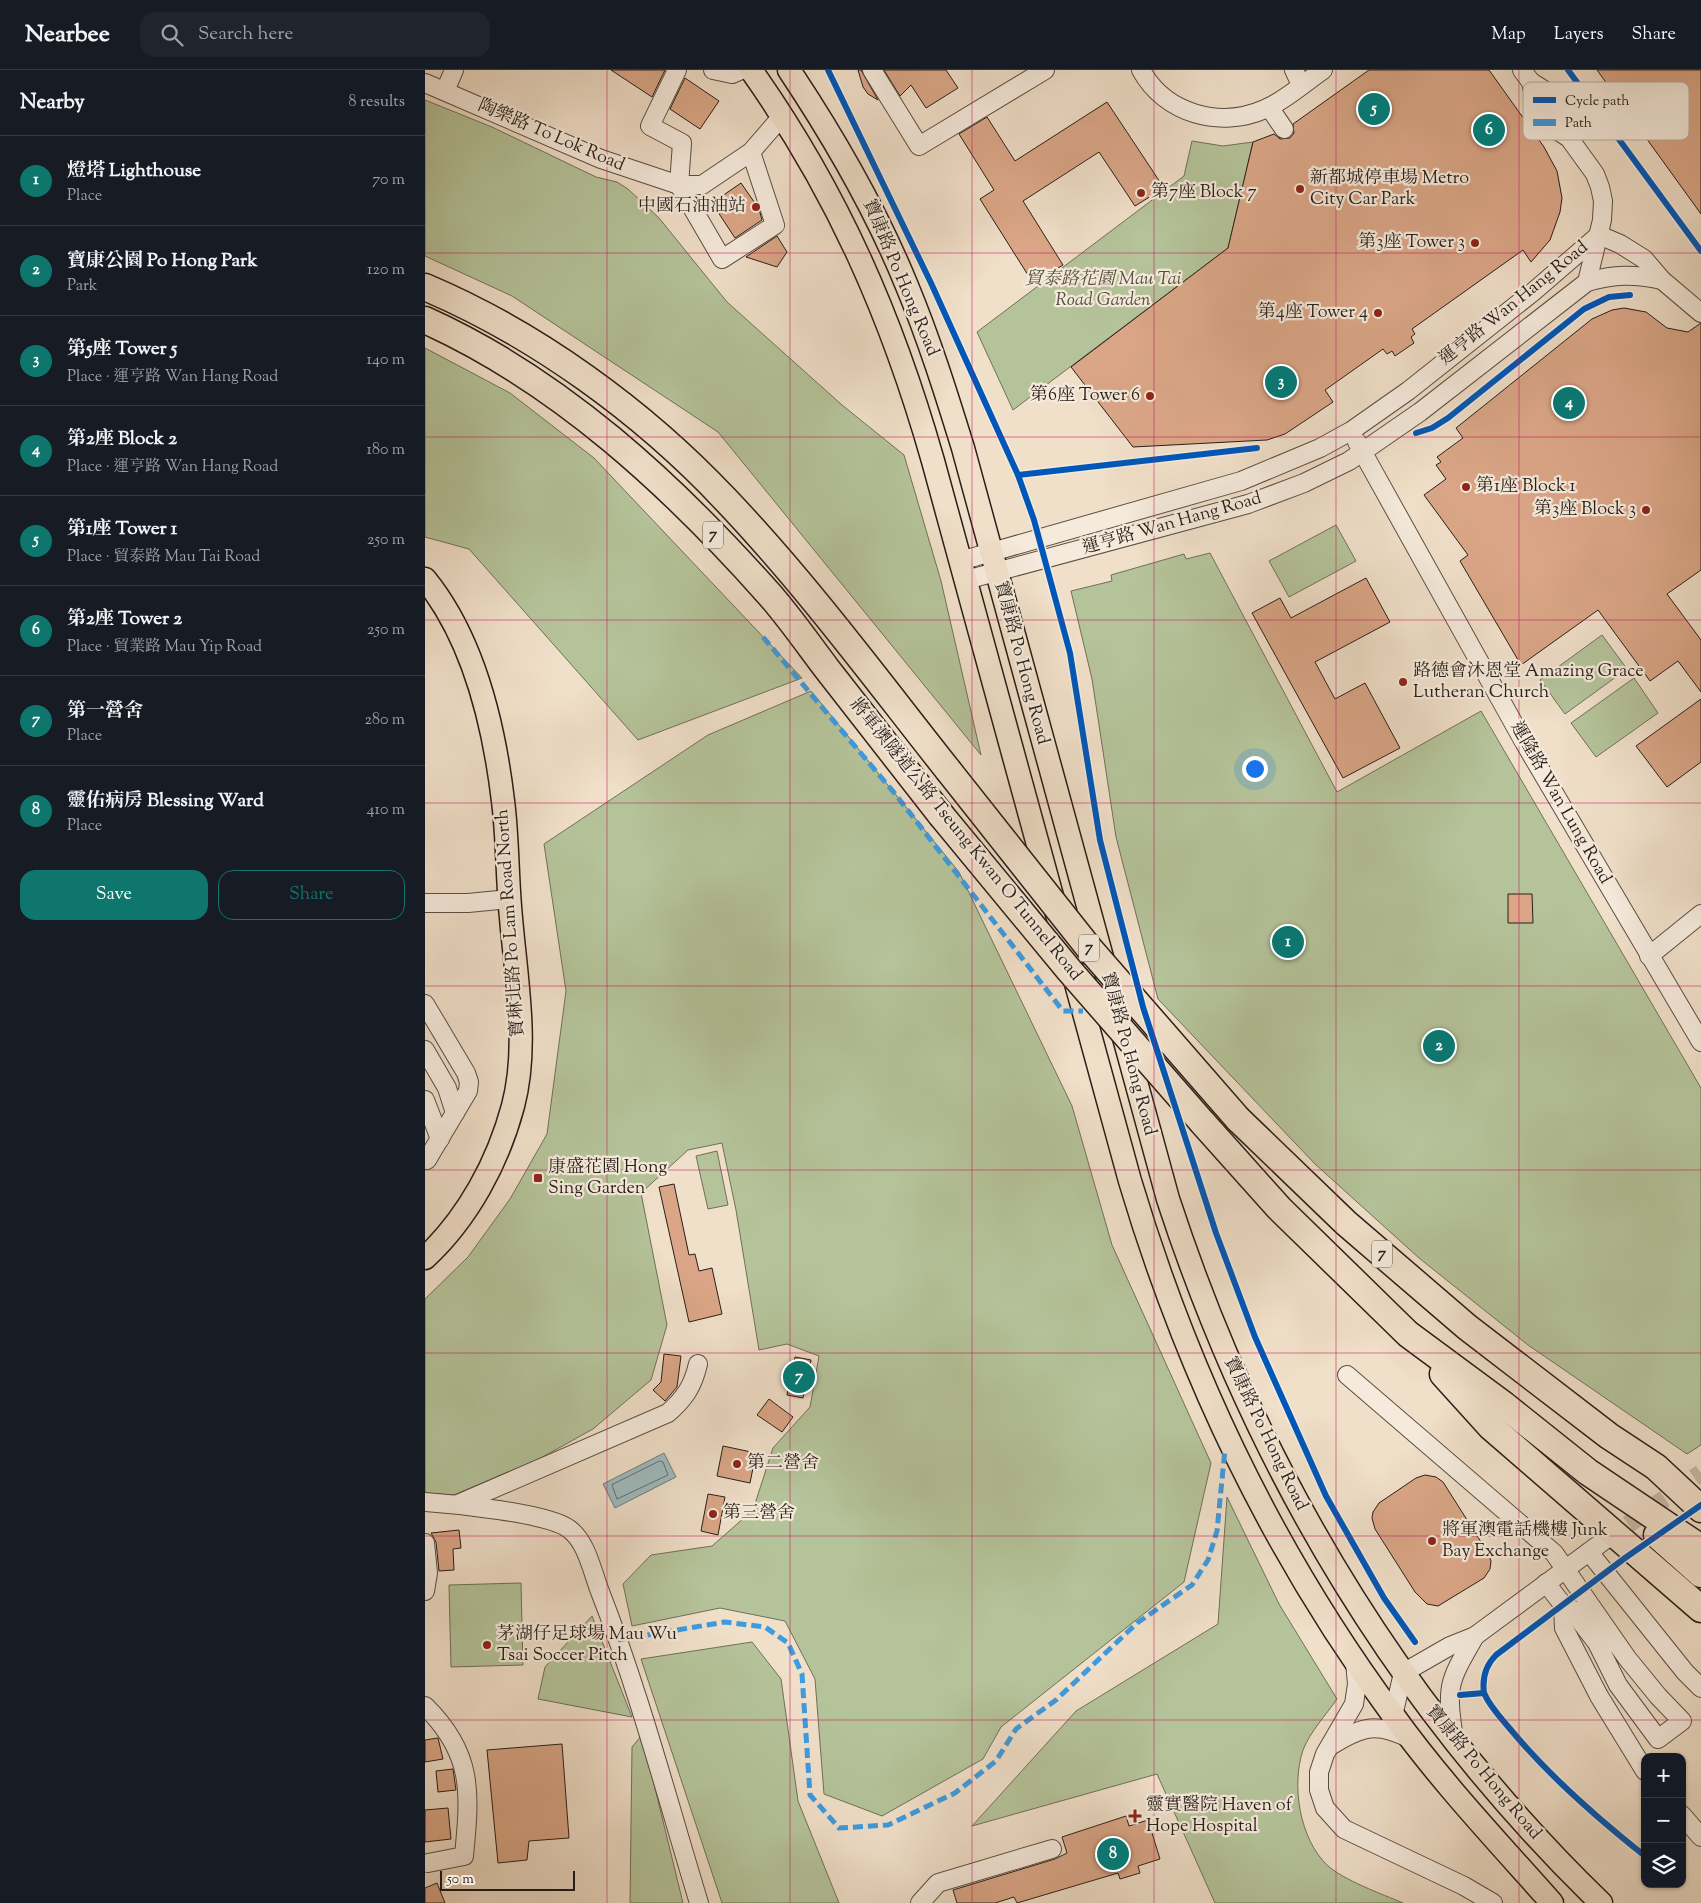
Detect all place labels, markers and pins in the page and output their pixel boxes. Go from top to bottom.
pin: 5 [1358,90,1390,128]
pin: 6 [1473,111,1505,149]
place label: 新都城停車場 Metro City Car Park [1310,166,1469,213]
place label: 第7座 Block 7 [1151,180,1257,206]
marker: 新都城停車場 Metro City Car Park [1294,183,1306,195]
marker: 第7座 Block 7 [1135,187,1147,199]
place label: 中國石油油站 [638,194,746,220]
marker: 中國石油油站 [750,201,762,213]
place label: 第3座 Tower 3 [1358,230,1465,256]
marker: 第3座 Tower 3 [1469,237,1481,249]
place label: 第4座 Tower 4 [1258,300,1368,326]
marker: 第4座 Tower 4 [1372,307,1384,319]
pin: 3 [1265,363,1297,401]
place label: 第6座 Tower 6 [1030,383,1140,409]
pin: 4 [1553,384,1585,422]
marker: 第6座 Tower 6 [1144,390,1156,402]
place label: 第1座 Block 1 [1476,474,1576,500]
marker: 第1座 Block 1 [1460,481,1472,493]
place label: 第3座 Block 3 [1534,497,1636,523]
marker: 第3座 Block 3 [1640,504,1652,516]
place label: 路德會沐恩堂 Amazing Grace Lutheran Church [1413,659,1644,706]
marker: 路德會沐恩堂 Amazing Grace Lutheran Church [1397,676,1409,688]
pin: 1 [1272,923,1304,961]
pin: 2 [1423,1027,1455,1065]
place label: 康盛花園 Hong Sing Garden [548,1155,667,1202]
marker: 康盛花園 Hong Sing Garden [532,1172,544,1184]
pin: 7 [783,1358,815,1396]
place label: 第二營舍 [747,1451,819,1477]
marker: 第二營舍 [731,1458,743,1470]
place label: 第三營舍 [723,1501,795,1527]
marker: 第三營舍 [707,1508,719,1520]
place label: 將軍澳電話機樓 Junk Bay Exchange [1442,1518,1608,1565]
marker: 將軍澳電話機樓 Junk Bay Exchange [1426,1535,1438,1547]
place label: 茅湖仔足球場 Mau Wu Tsai Soccer Pitch [497,1622,677,1669]
marker: 茅湖仔足球場 Mau Wu Tsai Soccer Pitch [481,1639,493,1651]
place label: 靈實醫院 Haven of Hope Hospital [1146,1793,1293,1840]
marker: 靈實醫院 Haven of Hope Hospital [1128,1809,1142,1823]
pin: 8 [1097,1835,1129,1873]

